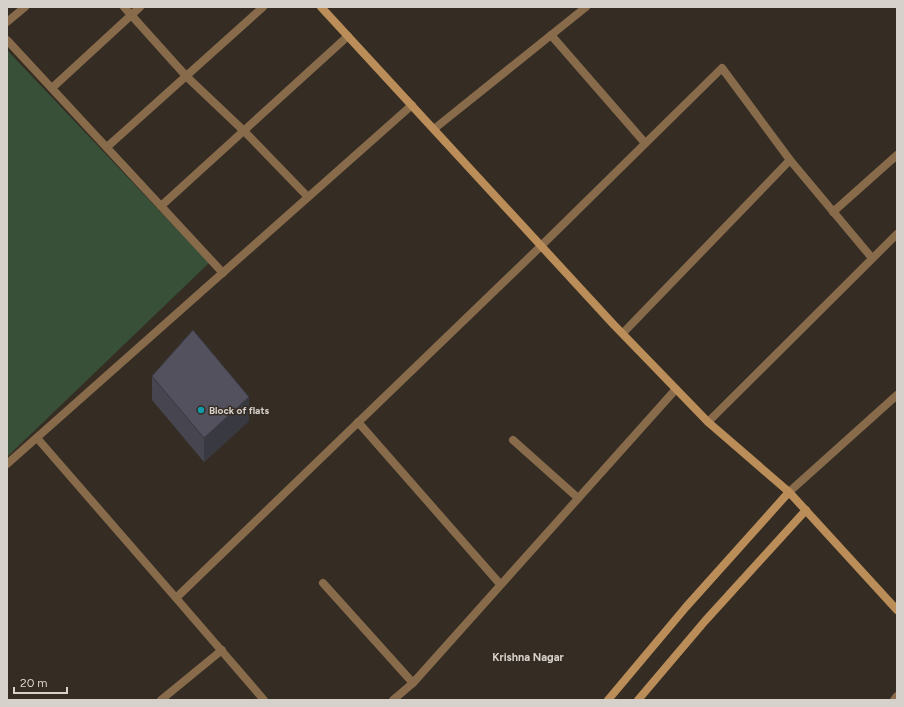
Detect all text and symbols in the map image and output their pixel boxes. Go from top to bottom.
place label: Block of flats [209,404,269,417]
marker: Block of flats [196,405,206,415]
district label: Krishna Nagar [492,651,565,664]
scale bar [14,669,67,695]
text: 20 m [20,676,48,690]

